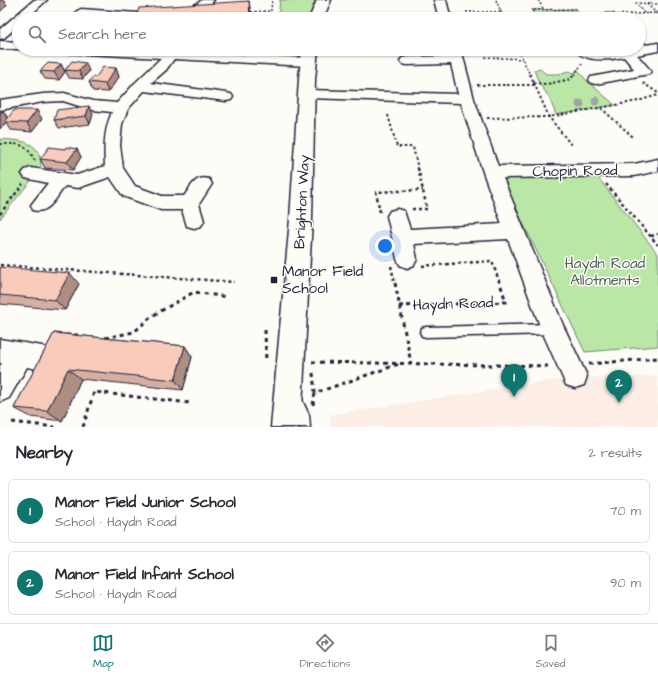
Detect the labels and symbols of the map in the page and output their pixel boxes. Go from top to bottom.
street label: Brighton Way [289,154,316,250]
street label: Chopin Road [532,160,618,182]
your location [375,236,395,256]
park label: Haydn Road Allotments [565,253,646,291]
place label: Manor Field School [282,261,363,299]
marker: Manor Field School [269,275,279,285]
street label: Haydn Road [412,292,494,317]
pin: 1 [501,364,527,397]
pin: 2 [606,370,632,403]

